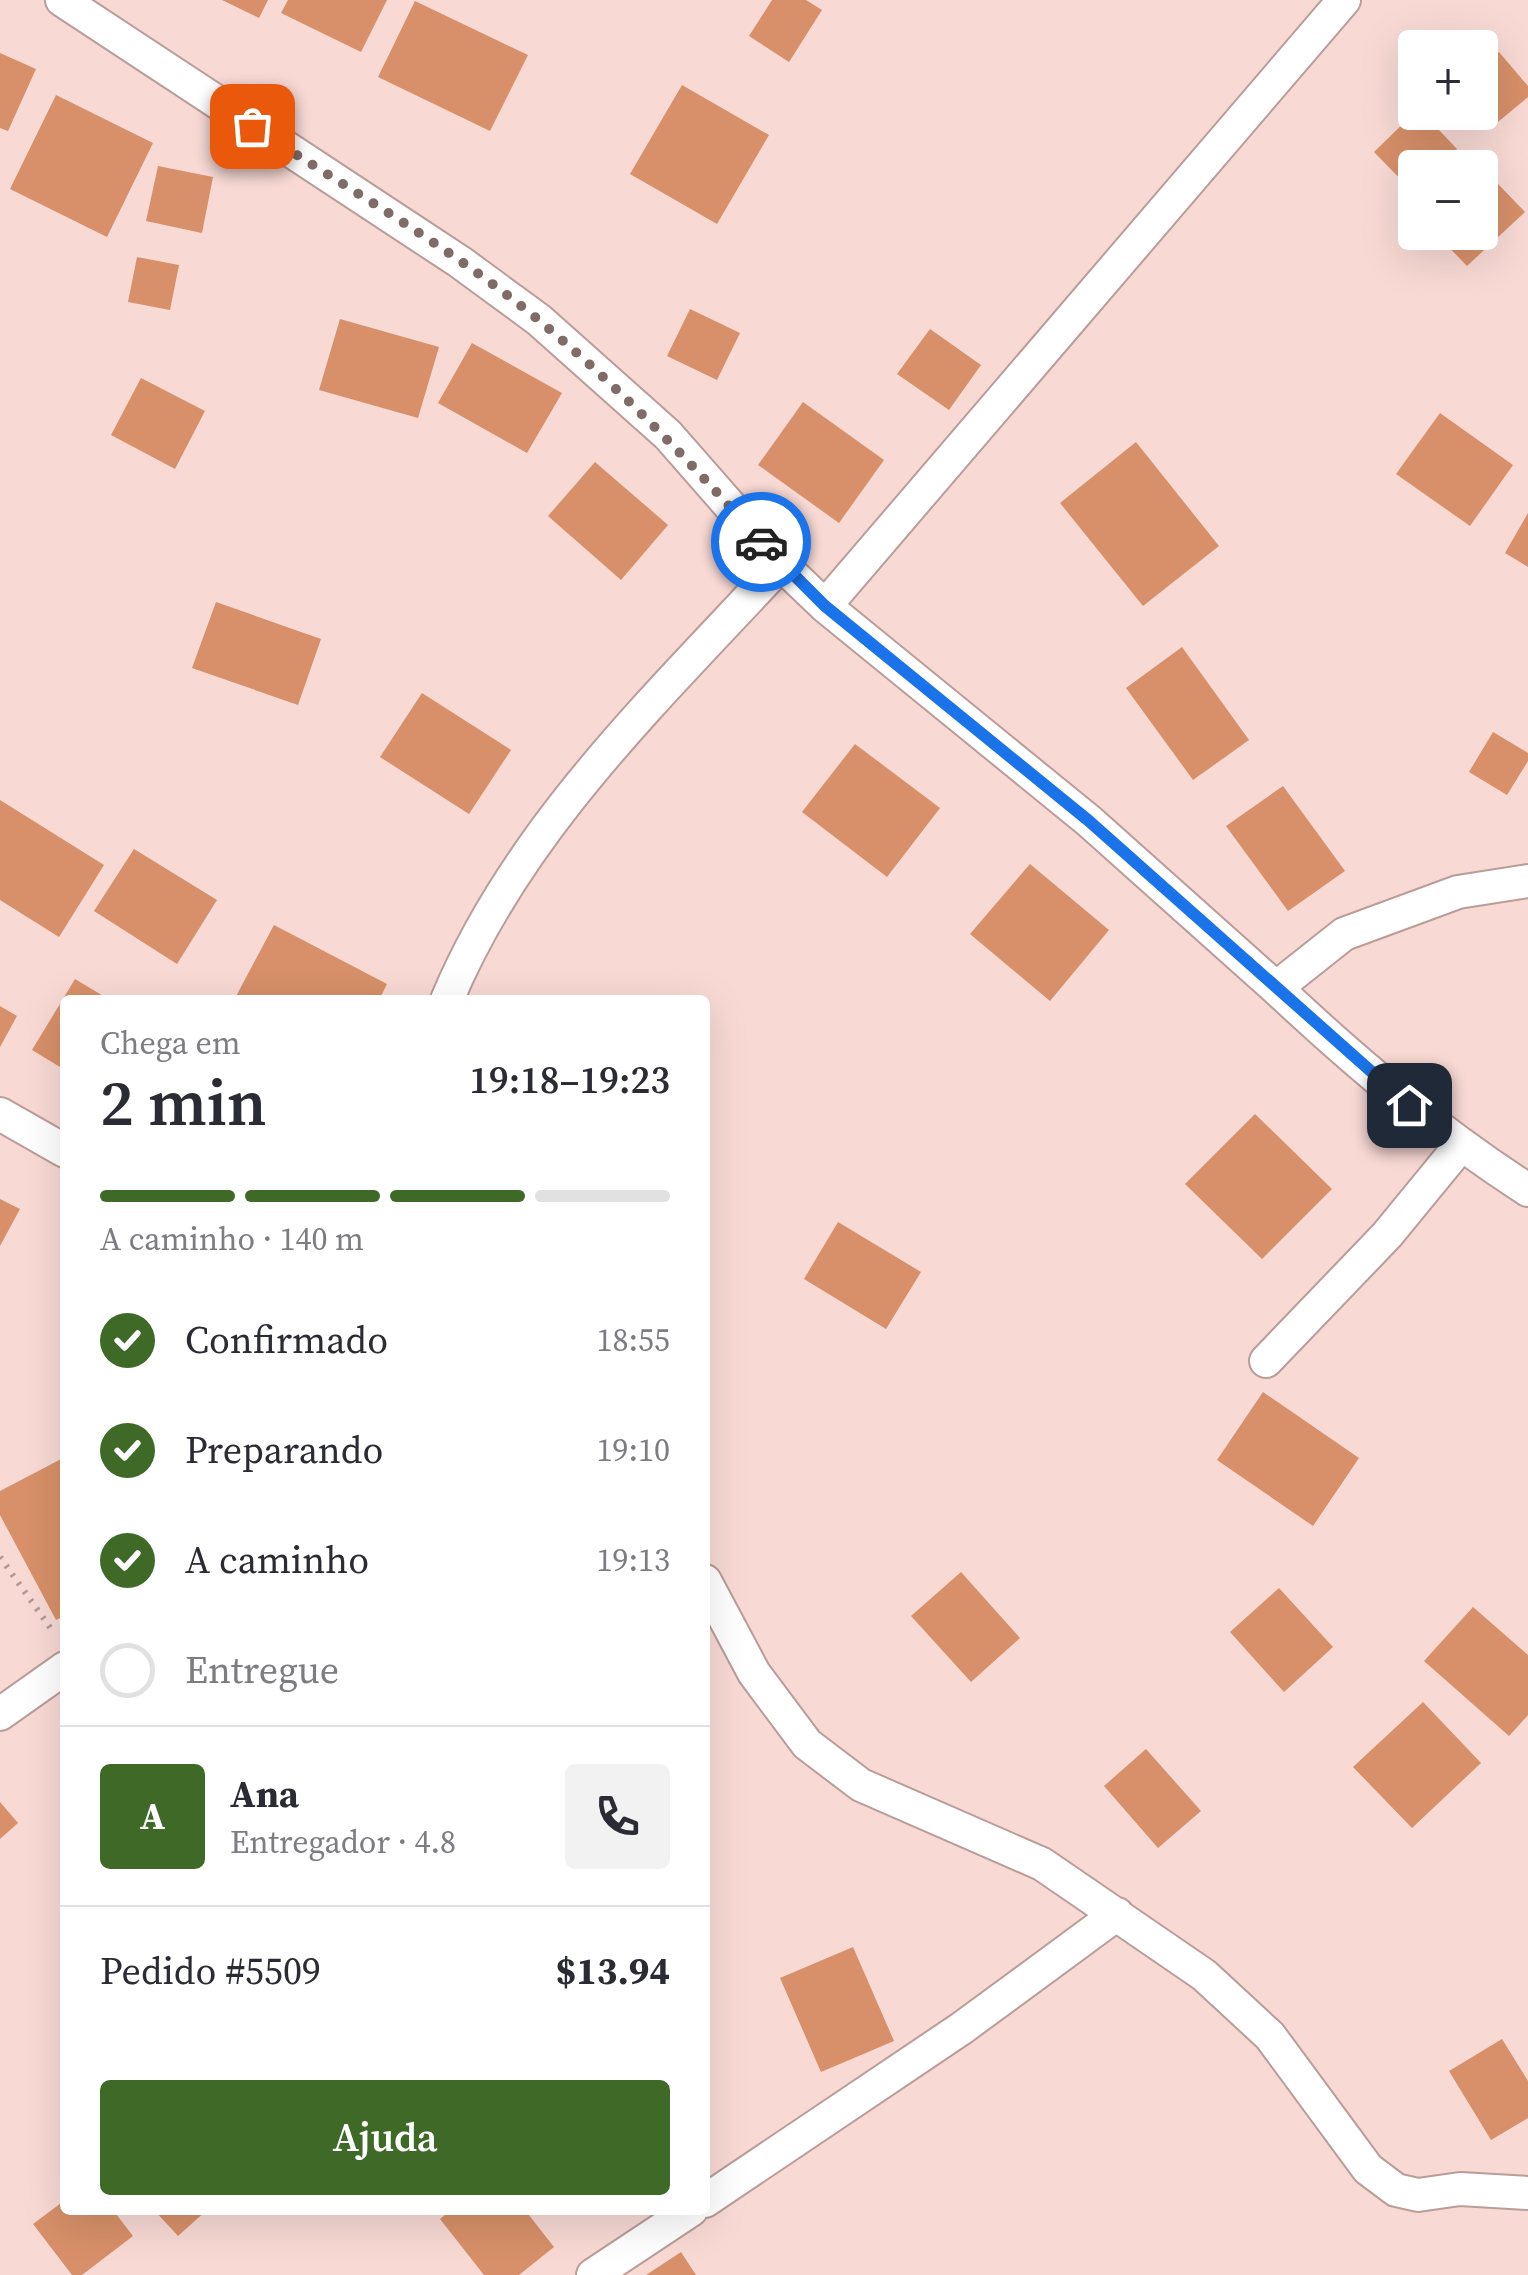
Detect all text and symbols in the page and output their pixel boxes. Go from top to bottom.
map controls [1398,30,1498,250]
button: + [1398,30,1498,130]
pin [210,84,295,169]
icon: bag [225,99,280,154]
button: − [1398,150,1498,250]
courier [711,492,811,592]
icon: car [734,515,789,570]
text: Chega em [100,1021,241,1065]
text: 19:18–19:23 [469,1054,670,1106]
text: 2 min [100,1058,267,1147]
pin [1367,1063,1452,1148]
icon: home [1382,1078,1437,1133]
text: A caminho · 140 m [100,1217,364,1261]
icon: check [100,1313,155,1368]
text: Confirmado [185,1314,388,1366]
text: 18:55 [596,1318,670,1362]
icon: check [100,1423,155,1478]
text: Preparando [185,1424,383,1476]
text: 19:10 [596,1428,670,1472]
icon: check [100,1533,155,1588]
text: A caminho [185,1534,369,1586]
text: 19:13 [596,1538,670,1582]
text: Entregue [185,1644,339,1696]
button: phone [565,1764,670,1869]
text: Ana [230,1768,299,1820]
text: A [140,1790,165,1842]
text: Entregador · 4.8 [230,1820,456,1864]
text: Pedido #5509 [100,1945,321,1997]
text: $13.94 [556,1945,670,1997]
button: Ajuda [100,2080,670,2195]

